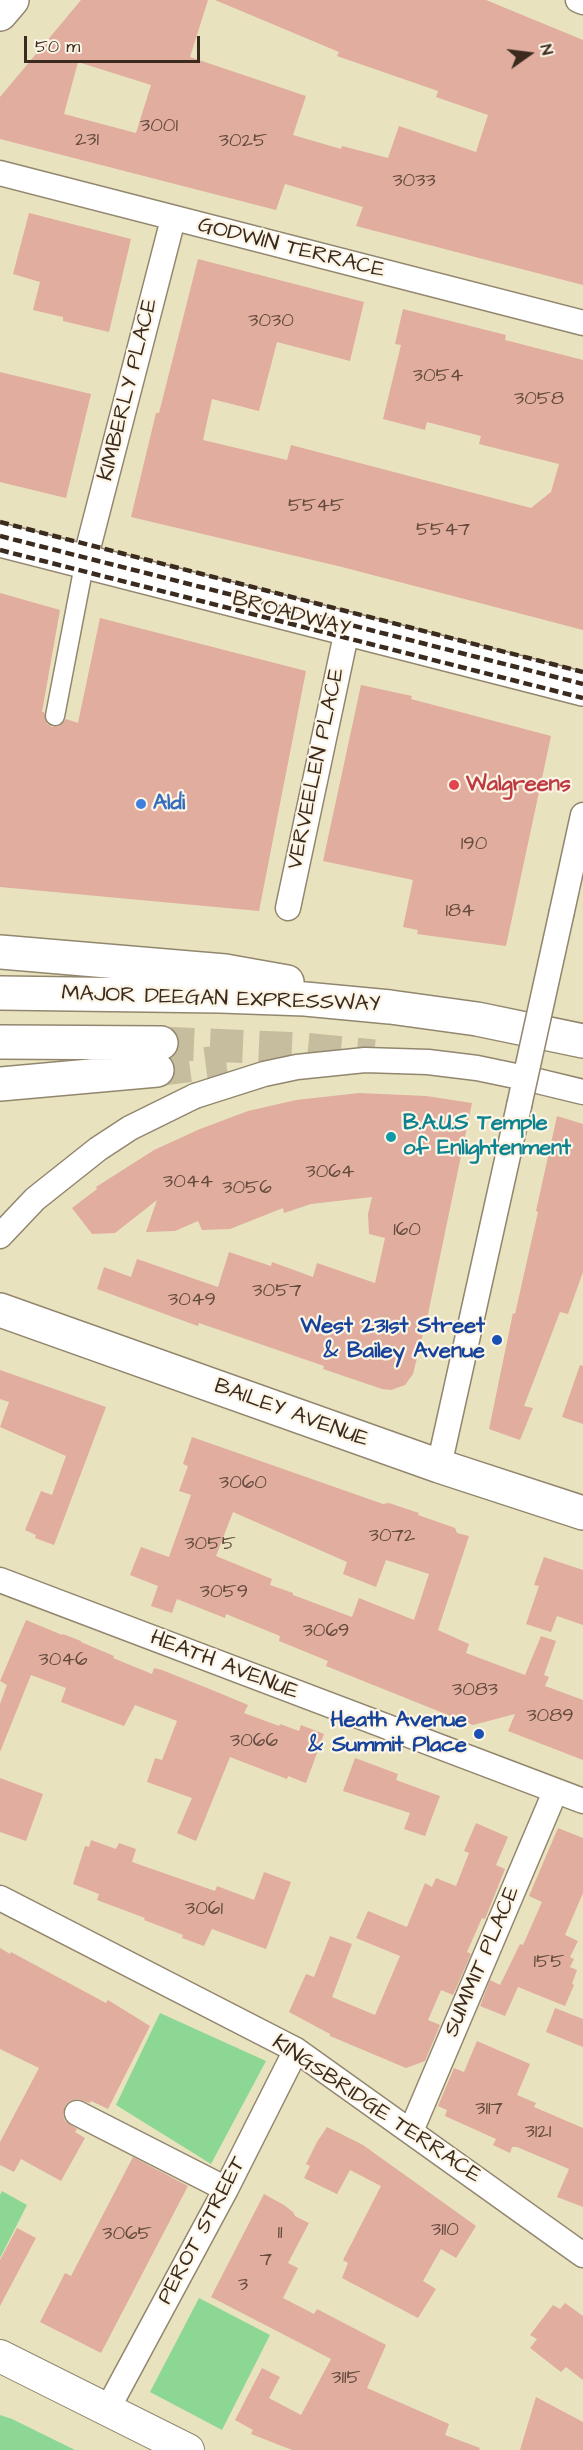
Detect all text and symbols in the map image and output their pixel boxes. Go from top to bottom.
scale bar [27,24,202,62]
north arrow [499,24,559,84]
text: 50 m [35,34,80,59]
text: N [535,42,558,57]
house number: 3001 [140,115,178,139]
house number: 231 [75,129,99,153]
house number: 3025 [219,130,267,154]
house number: 3033 [392,170,436,194]
street label: GODWIN TERRACE [195,213,387,285]
street label: KIMBERLY PLACE [94,296,164,484]
house number: 3030 [248,310,294,334]
house number: 3054 [413,365,463,389]
house number: 3058 [514,388,564,412]
house number: 5545 [288,495,344,519]
house number: 5547 [416,519,470,543]
street label: BROADWAY [229,587,353,643]
street label: VERVEELEN PLACE [283,666,351,872]
place label: Walgreens [466,772,571,798]
marker: Walgreens [447,778,461,792]
place label: Aldi [153,791,185,817]
marker: Aldi [134,797,148,811]
house number: 190 [461,833,487,857]
house number: 184 [445,900,475,924]
street label: MAJOR DEEGAN EXPRESSWAY [61,981,381,1019]
place label: B.A.U.S Temple of Enlightenment [403,1111,571,1162]
marker: B.A.U.S Temple of Enlightenment [384,1130,398,1144]
house number: 3064 [306,1161,354,1185]
house number: 3044 [163,1171,213,1195]
house number: 3056 [222,1177,272,1201]
house number: 160 [393,1219,421,1243]
house number: 3057 [252,1280,302,1304]
house number: 3049 [168,1289,216,1313]
place label: West 231st Street & Bailey Avenue [300,1314,485,1366]
marker: West 231st Street & Bailey Avenue [490,1333,504,1347]
street label: BAILEY AVENUE [210,1374,372,1454]
house number: 3060 [219,1472,267,1496]
house number: 3072 [369,1525,415,1549]
house number: 3055 [184,1533,236,1557]
house number: 3059 [200,1581,248,1605]
house number: 3069 [303,1620,349,1644]
street label: HEATH AVENUE [146,1626,302,1706]
house number: 3046 [39,1649,87,1673]
house number: 3083 [452,1679,498,1703]
house number: 3089 [526,1705,574,1729]
place label: Heath Avenue & Summit Place [308,1708,467,1760]
marker: Heath Avenue & Summit Place [472,1727,486,1741]
house number: 3066 [230,1730,278,1754]
street label: SUMMIT PLACE [439,1883,527,2041]
house number: 3061 [185,1898,223,1922]
house number: 155 [534,1951,564,1975]
street label: KINGSBRIDGE TERRACE [266,2030,486,2190]
house number: 3117 [475,2098,503,2122]
house number: 3121 [525,2121,551,2145]
street label: PEROT STREET [153,2153,253,2309]
house number: 3110 [431,2219,459,2243]
house number: 11 [277,2222,283,2246]
house number: 3065 [102,2223,152,2247]
house number: 7 [260,2249,272,2273]
house number: 3 [238,2274,248,2298]
house number: 3115 [331,2367,361,2391]

